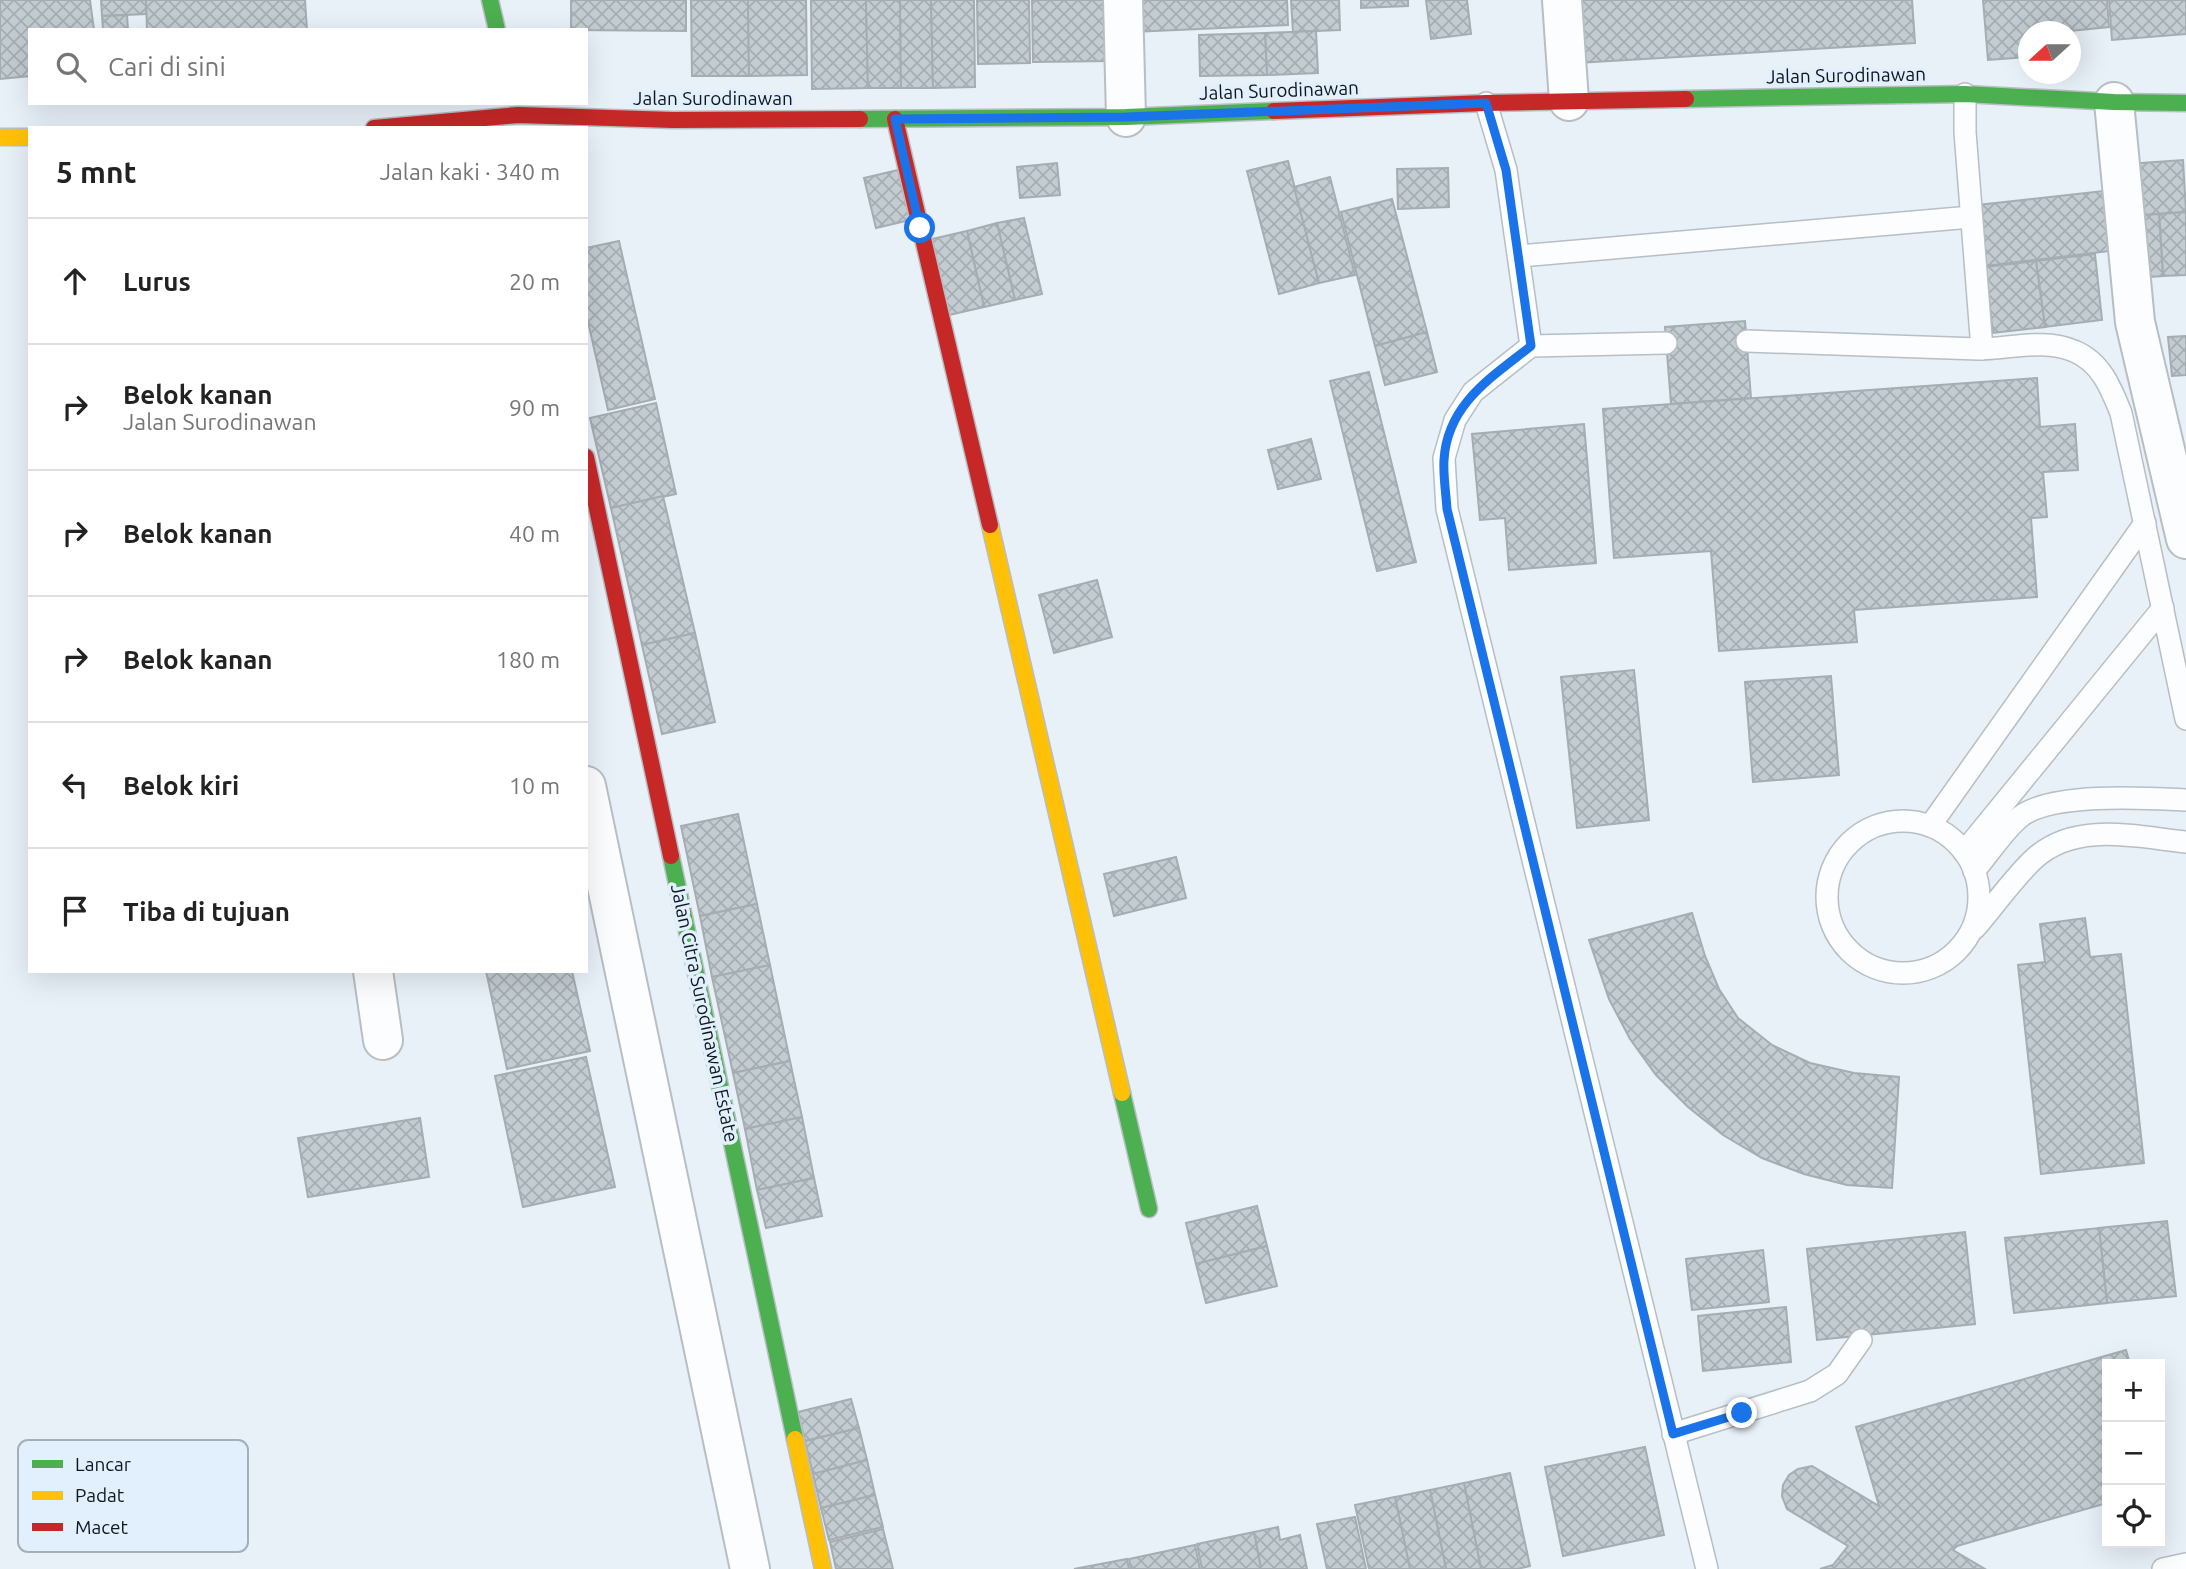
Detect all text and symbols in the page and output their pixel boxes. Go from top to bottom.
north arrow [2018,21,2081,84]
search box [28,28,588,105]
icon: search [52,48,90,86]
text: Cari di sini [108,52,226,81]
street label: Jalan Surodinawan [1766,63,1926,87]
street label: Jalan Surodinawan [1199,76,1359,104]
street label: Jalan Surodinawan [633,87,793,109]
text: 5 mnt [56,155,136,189]
text: Jalan kaki · 340 m [380,159,560,184]
route start [904,212,935,243]
icon: ahead [56,262,94,300]
text: Lurus [123,267,191,296]
text: 20 m [509,269,560,294]
text: Belok kanan [123,380,273,409]
icon: right [56,388,94,426]
text: 90 m [509,395,560,420]
text: Jalan Surodinawan [123,409,317,434]
icon: right [56,514,94,552]
text: Belok kanan [123,519,273,548]
text: 40 m [509,521,560,546]
icon: right [56,640,94,678]
text: Belok kanan [123,645,273,674]
text: 180 m [496,647,560,672]
icon: left [56,766,94,804]
text: Belok kiri [123,771,239,800]
text: 10 m [509,773,560,798]
street label: Jalan Citra Surodinawan Estate [667,882,743,1144]
icon: arrive [56,892,94,930]
text: Tiba di tujuan [123,897,290,926]
map controls [2102,1359,2165,1548]
button: + [2102,1359,2165,1422]
route end [1726,1397,1757,1428]
button: − [2102,1422,2165,1485]
legend [18,1440,248,1552]
text: Lancar [75,1453,131,1475]
text: Padat [75,1484,125,1506]
button: locate [2102,1485,2165,1548]
text: Macet [75,1516,129,1538]

